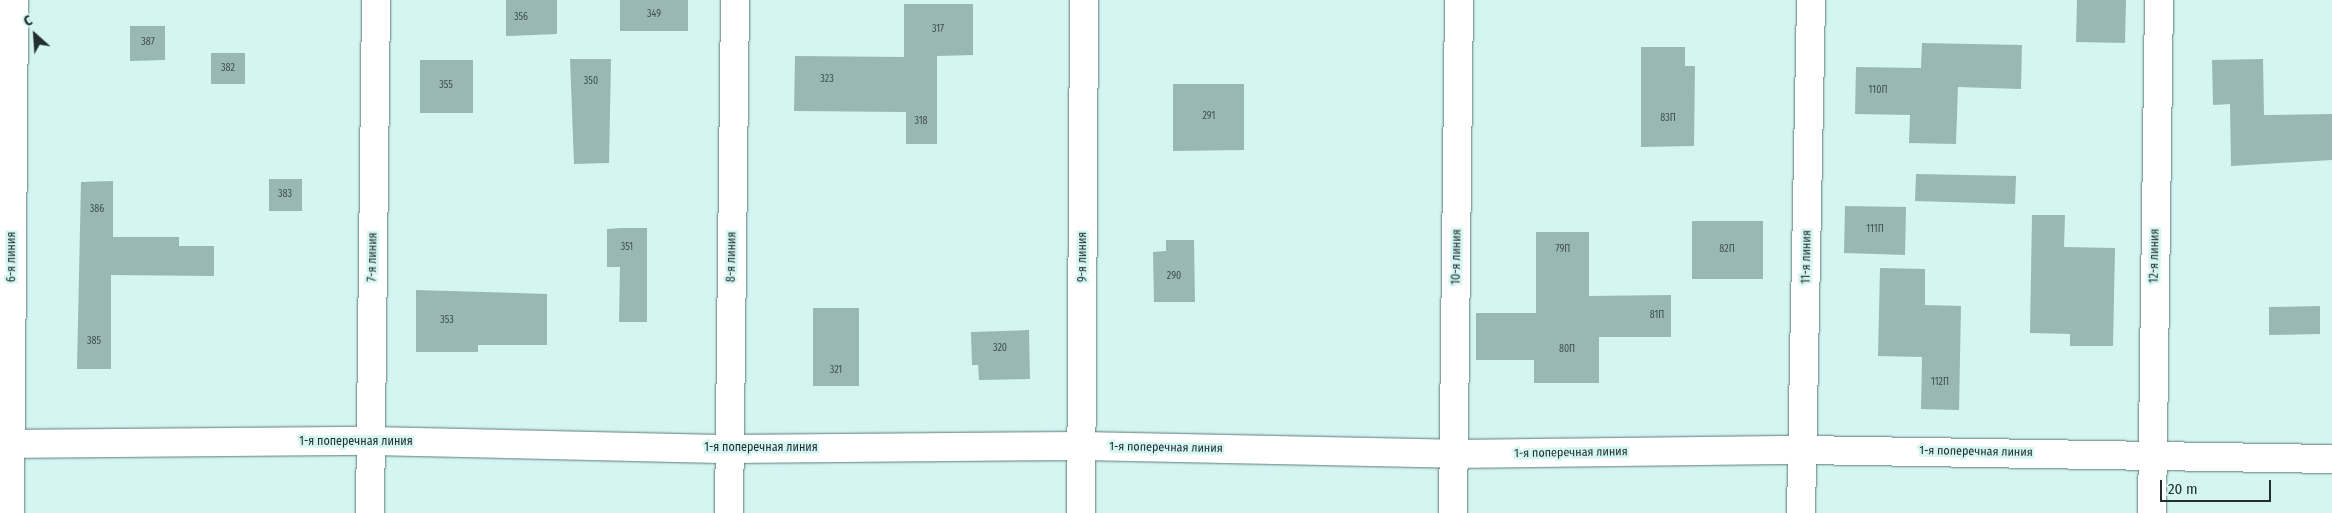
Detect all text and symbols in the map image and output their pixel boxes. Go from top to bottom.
house number: 349 [647,9,661,21]
north arrow [10,10,60,60]
text: С [21,12,35,30]
house number: 356 [514,12,528,24]
house number: 317 [932,24,944,36]
house number: 387 [141,37,155,49]
house number: 382 [221,63,235,75]
house number: 323 [820,74,834,86]
house number: 350 [584,76,598,88]
house number: 355 [439,80,453,92]
house number: 110П [1869,85,1887,97]
house number: 291 [1203,111,1215,123]
house number: 83П [1660,113,1676,125]
house number: 318 [914,116,928,128]
house number: 383 [278,189,292,201]
house number: 386 [90,204,104,216]
house number: 111П [1866,224,1884,236]
street label: 10-я линия [1449,229,1465,285]
street label: 12-я линия [2147,229,2163,283]
street label: 11-я линия [1799,230,1815,284]
street label: 6-я линия [5,232,19,282]
street label: 7-я линия [365,232,381,282]
street label: 8-я линия [724,232,740,282]
street label: 9-я линия [1076,232,1090,282]
house number: 351 [621,242,633,254]
house number: 79П [1556,244,1570,256]
house number: 82П [1719,244,1735,256]
house number: 290 [1167,271,1181,283]
house number: 81П [1650,310,1664,322]
house number: 353 [440,315,454,327]
house number: 385 [87,336,101,348]
house number: 320 [993,343,1007,355]
house number: 80П [1559,344,1575,356]
house number: 321 [830,365,842,377]
house number: 112П [1931,377,1949,389]
street label: 1-я поперечная линия [299,435,413,449]
street label: 1-я поперечная линия [1109,440,1223,456]
street label: 1-я поперечная линия [704,441,818,455]
street label: 1-я поперечная линия [1919,444,2033,460]
street label: 1-я поперечная линия [1514,445,1628,461]
scale bar [2162,470,2273,502]
text: 20 m [2168,480,2198,498]

